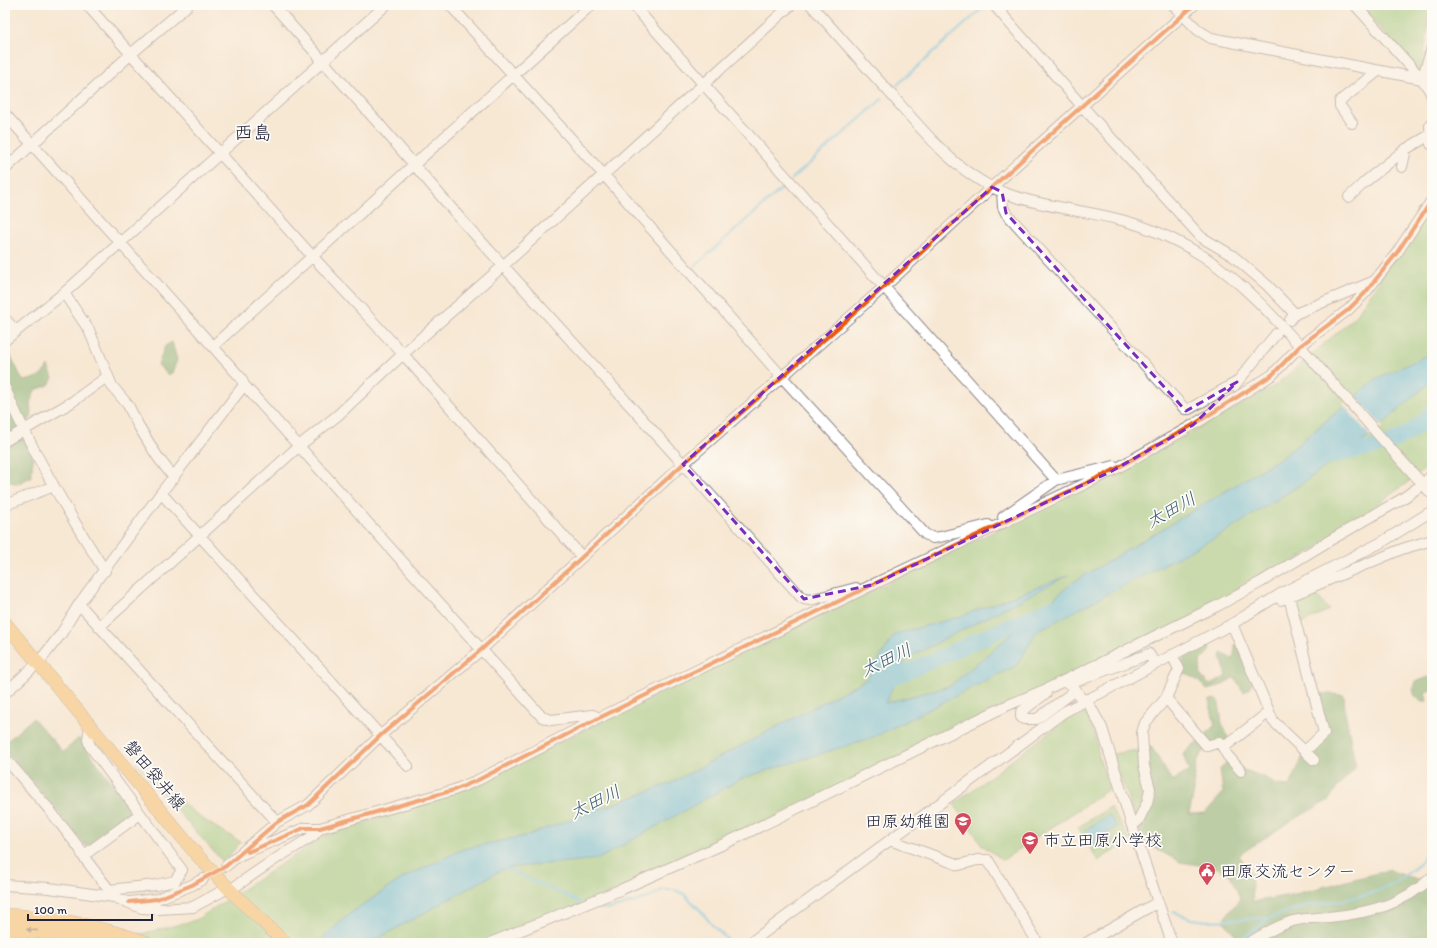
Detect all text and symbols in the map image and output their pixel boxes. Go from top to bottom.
district label: 西島 [234,121,272,144]
water label: 太田川 [1142,487,1200,533]
water label: 太田川 [857,639,915,681]
street label: 磐田袋井線 [120,736,190,814]
water label: 太田川 [566,780,624,824]
place label: 田原幼稚園 [865,811,950,831]
school or university icon: 田原幼稚園 [953,811,973,836]
school or university icon: 市立田原小学校 [1020,830,1040,855]
place label: 市立田原小学校 [1043,830,1162,850]
public building icon: 田原交流センター [1197,861,1217,886]
place label: 田原交流センター [1220,861,1355,881]
scale bar [28,896,152,922]
text: 100 m [34,903,67,917]
one-way arrow [26,927,38,933]

